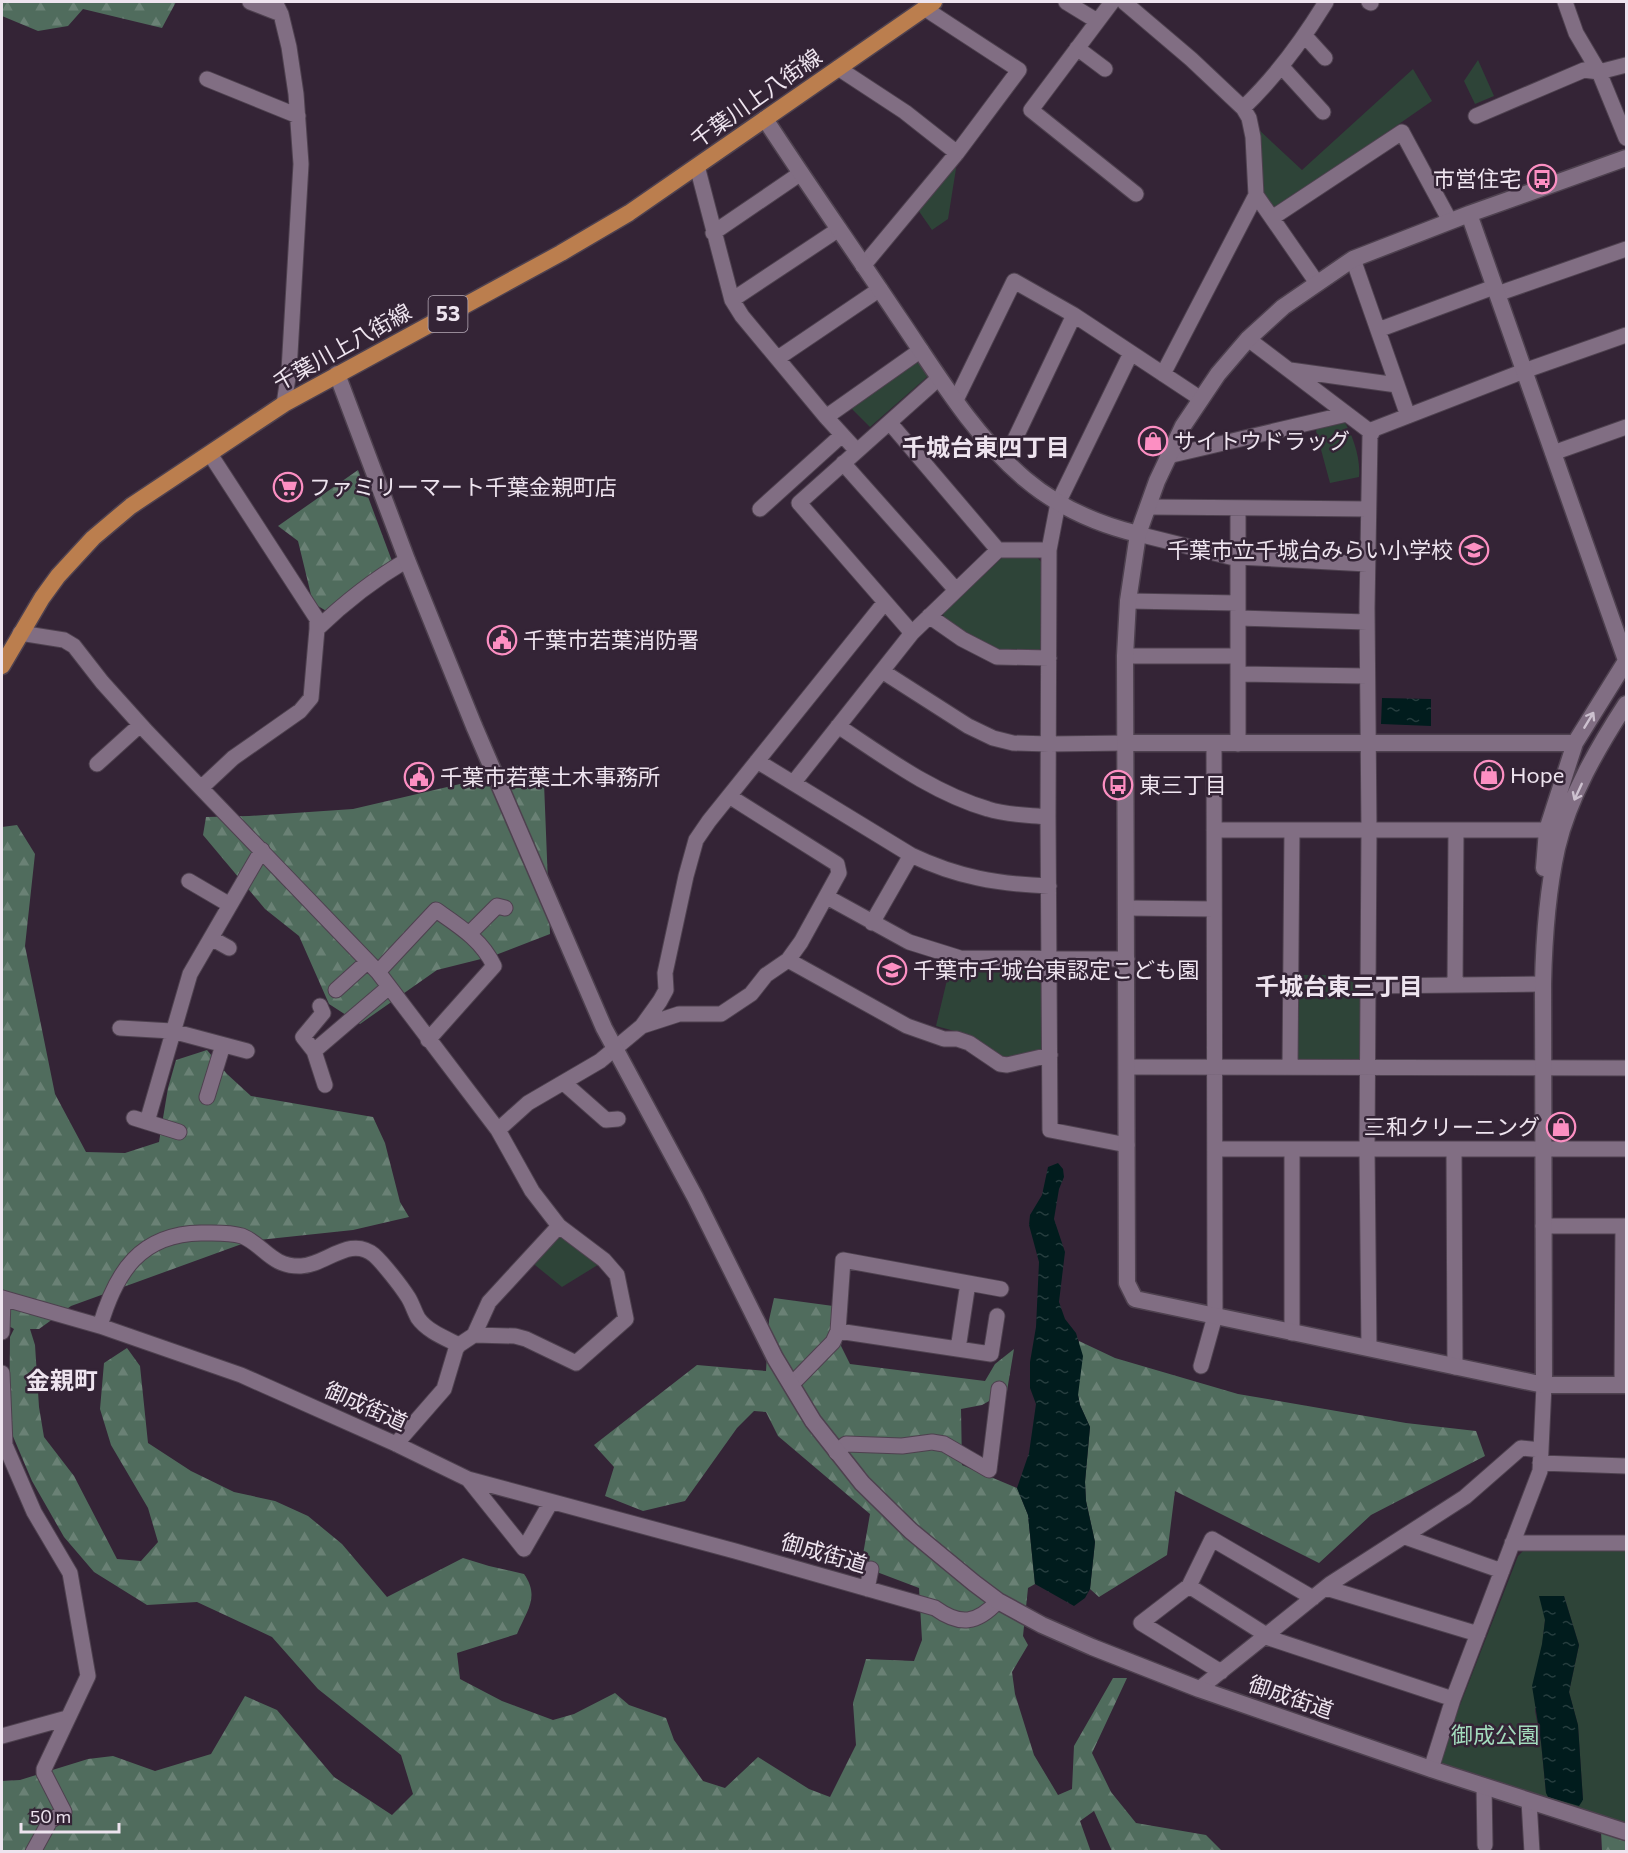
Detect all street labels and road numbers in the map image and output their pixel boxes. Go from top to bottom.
street label: 千葉川上八街線 [685,42,827,153]
road number: 53 [428,296,468,332]
street label: 千葉川上八街線 [268,297,416,396]
street label: 御成街道 [321,1375,412,1436]
street label: 御成街道 [778,1527,870,1578]
street label: 御成街道 [1245,1669,1337,1724]

